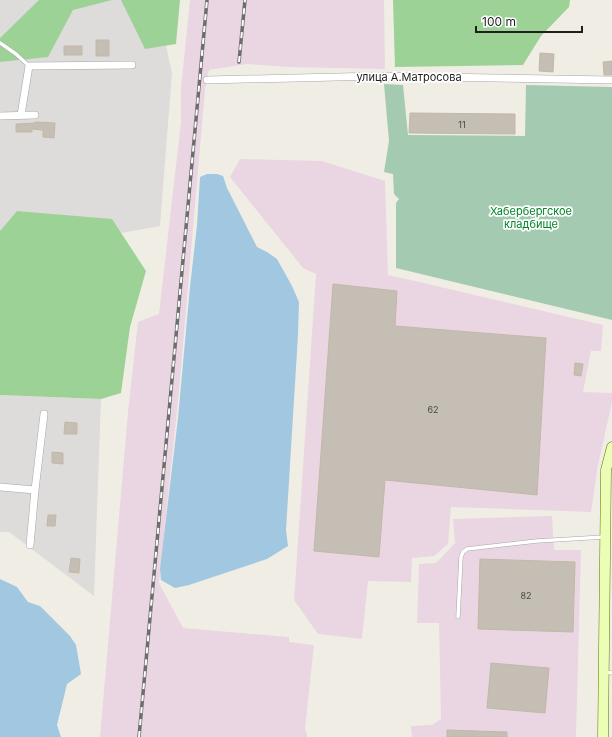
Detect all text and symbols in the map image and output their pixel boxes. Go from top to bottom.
scale bar [476,8,582,34]
text: 100 m [482,14,516,29]
street label: улица А.Матросова [356,70,462,84]
house number: 11 [458,119,466,130]
park label: Хабербергское кладбище [490,204,572,231]
house number: 62 [427,404,439,415]
house number: 82 [520,590,532,601]

